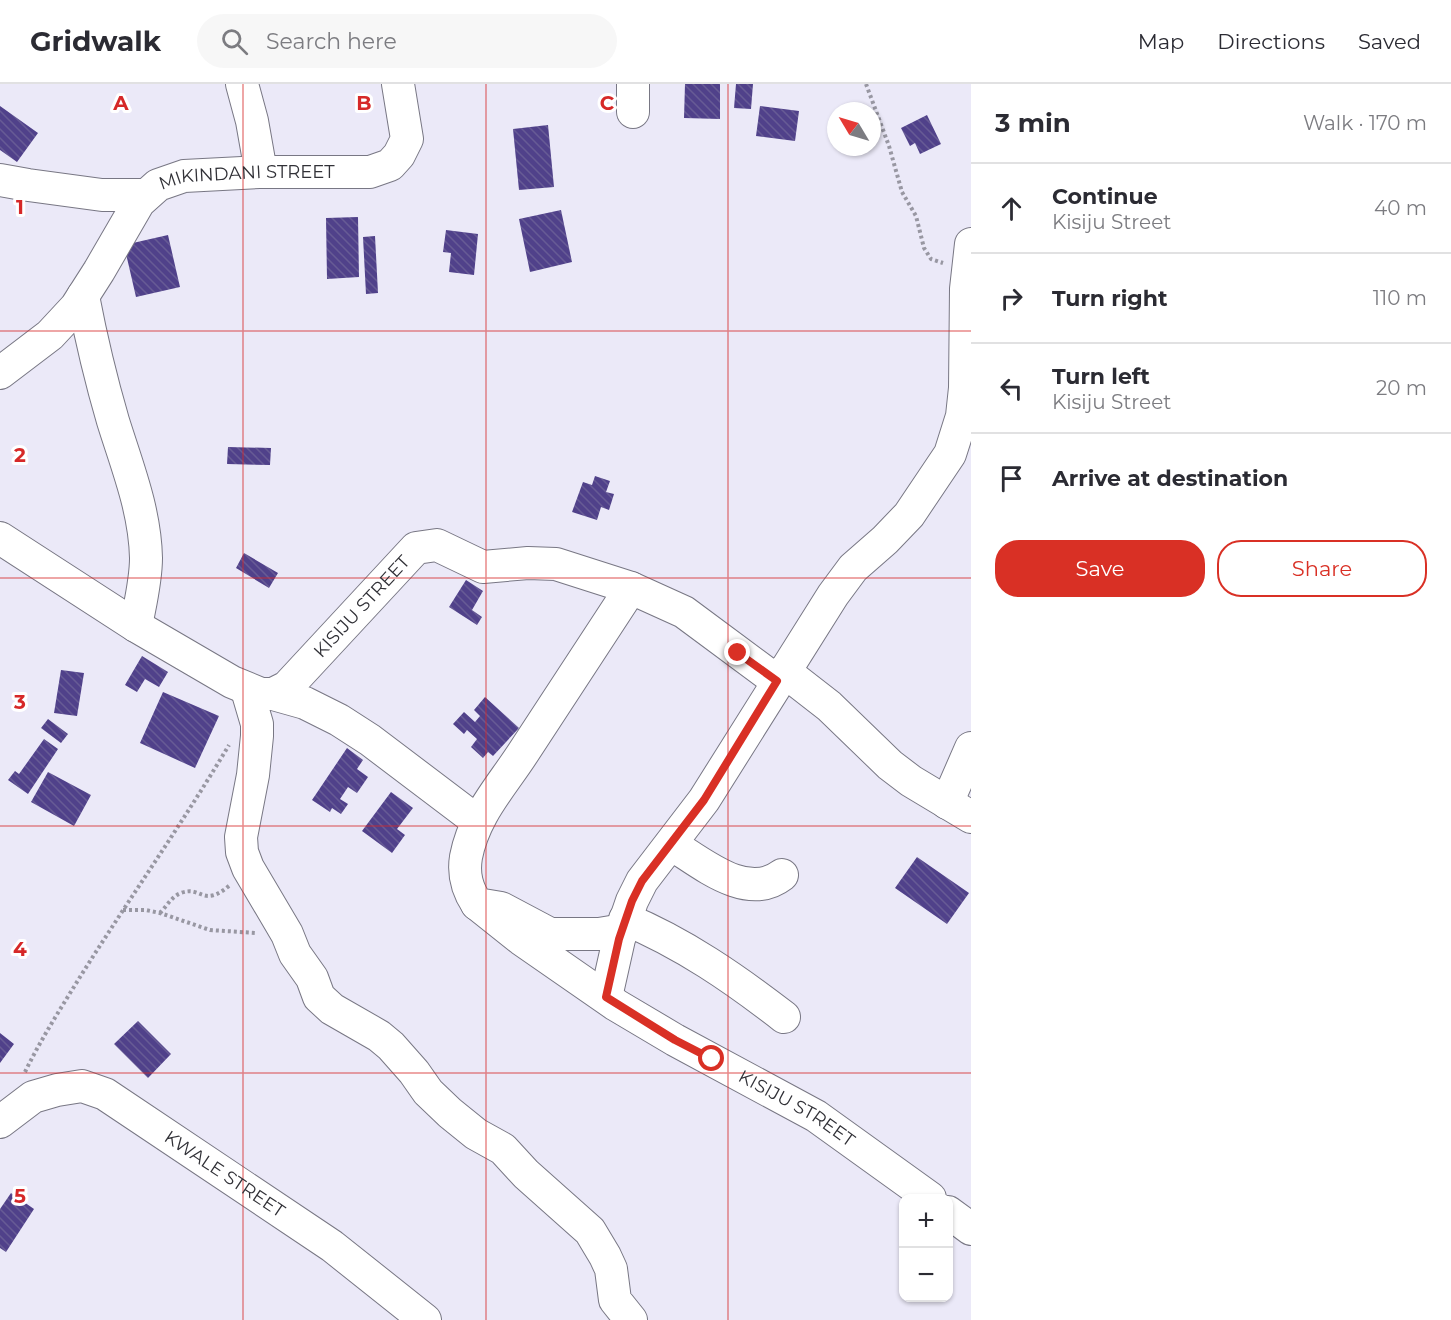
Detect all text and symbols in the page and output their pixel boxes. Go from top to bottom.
search box [197,14,617,68]
text: Gridwalk [30,24,161,58]
icon: search [218,25,251,58]
text: Search here [266,28,397,55]
text: Map [1138,29,1184,54]
text: Directions [1217,29,1325,54]
text: Saved [1358,29,1421,54]
text: A [112,91,129,115]
text: B [356,91,372,115]
text: C [600,91,615,115]
north arrow [827,102,881,156]
text: 3 min [995,107,1071,139]
text: Walk · 170 m [1303,111,1427,135]
street label: MIKINDANI STREET [156,161,335,195]
text: Continue [1052,183,1158,210]
icon: ahead [995,192,1028,225]
text: 1 [16,195,24,219]
text: 40 m [1374,196,1427,220]
text: Kisiju Street [1052,210,1171,234]
icon: right [995,282,1028,315]
text: Turn right [1052,285,1167,312]
text: 110 m [1373,286,1427,310]
text: Turn left [1052,363,1150,390]
icon: left [995,372,1028,405]
text: 20 m [1376,376,1427,400]
text: Kisiju Street [1052,390,1171,414]
text: 2 [14,443,26,467]
icon: arrive [995,462,1028,495]
text: Arrive at destination [1052,465,1288,492]
button: Save [995,540,1205,597]
button: Share [1217,540,1427,597]
street label: KISIJU STREET [309,550,415,662]
route end [724,639,750,665]
text: 3 [13,690,26,714]
text: 4 [13,937,27,961]
route start [698,1045,724,1071]
street label: KISIJU STREET [735,1065,860,1152]
street label: KWALE STREET [160,1126,290,1223]
text: 5 [14,1184,26,1208]
map controls [899,1194,953,1302]
button: + [899,1194,953,1248]
button: − [899,1248,953,1302]

